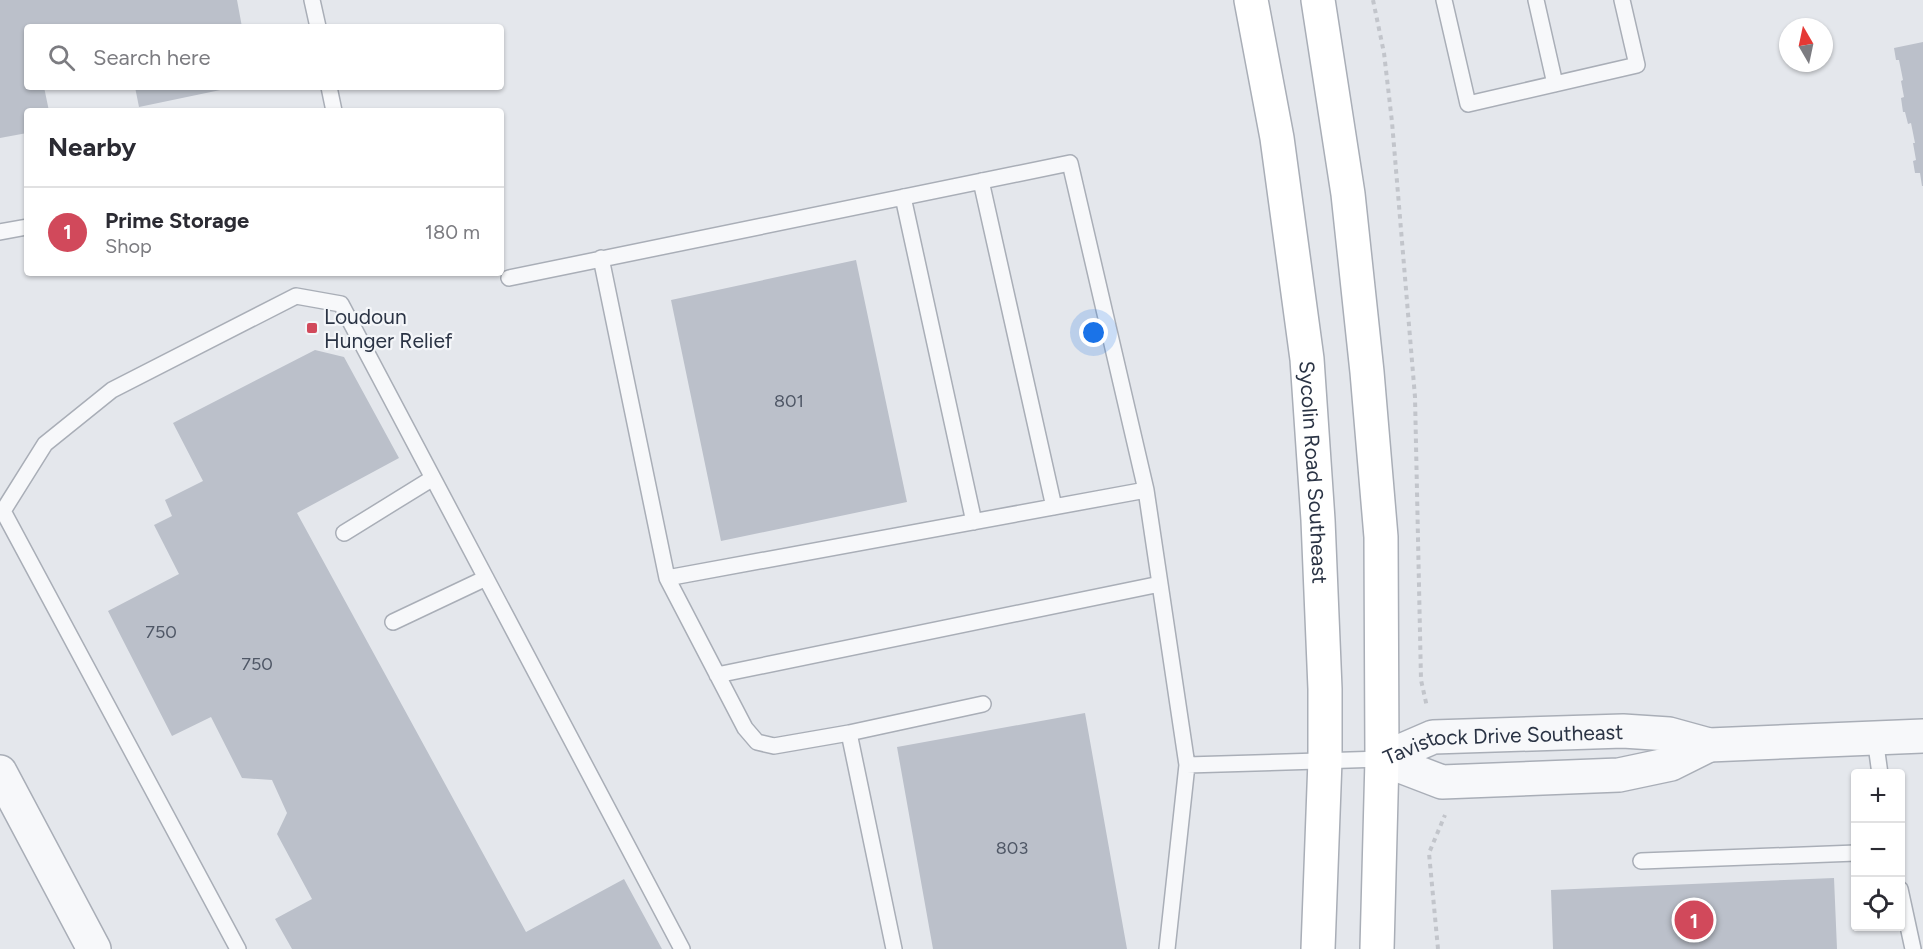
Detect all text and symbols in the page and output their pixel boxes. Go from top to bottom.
north arrow [1779,18,1833,72]
search box [24,24,504,90]
icon: search [45,41,78,74]
text: Search here [93,44,211,71]
text: Nearby [48,131,136,163]
text: Prime Storage [105,207,249,234]
text: 1 [63,220,72,244]
text: 180 m [425,220,480,244]
text: Shop [105,234,152,258]
place label: Loudoun Hunger Relief [324,304,453,353]
your location [1079,318,1108,347]
marker: Loudoun Hunger Relief [305,321,319,335]
street label: Sycolin Road Southeast [1295,360,1333,585]
house number: 801 [774,390,804,412]
house number: 750 [145,621,177,643]
house number: 750 [241,653,273,675]
street label: Tavistock Drive Southeast [1379,719,1624,770]
map controls [1851,769,1905,931]
button: + [1851,769,1905,823]
button: − [1851,823,1905,877]
house number: 803 [996,837,1028,859]
button: locate [1851,877,1905,931]
pin: 1 [1674,898,1714,942]

